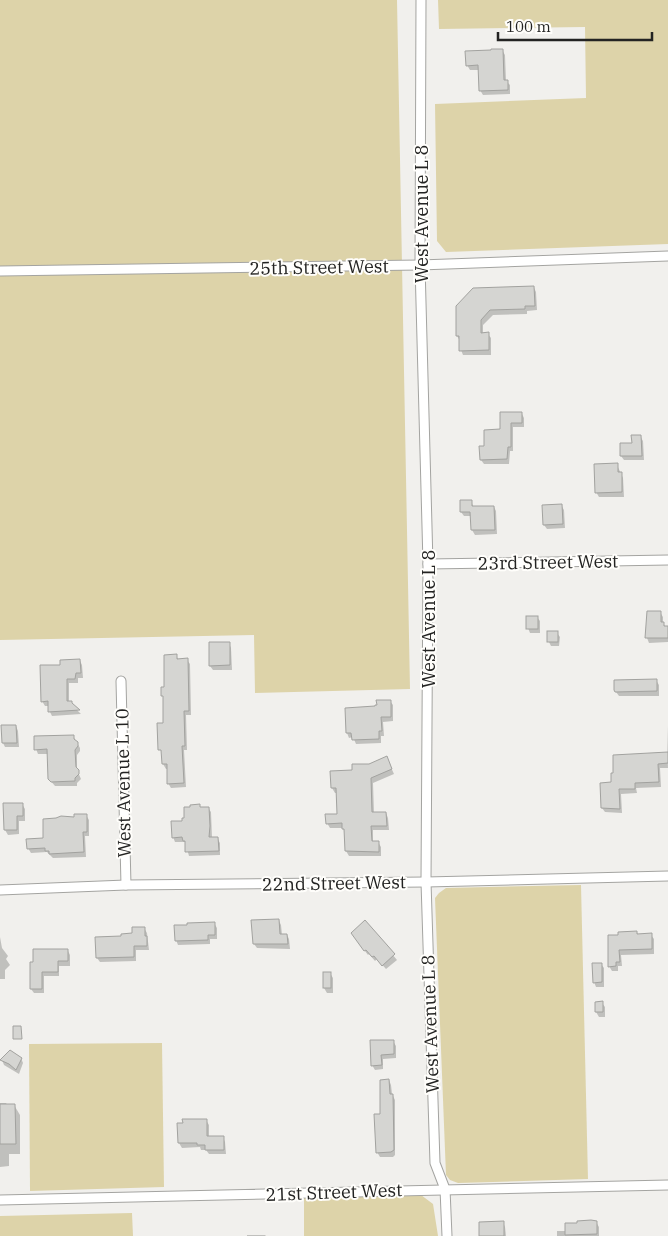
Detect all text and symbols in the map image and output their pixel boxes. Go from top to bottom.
scale bar [498,10,652,42]
text: 100 m [506,17,551,36]
street label: West Avenue L 8 [410,145,433,283]
street label: 25th Street West [249,254,389,280]
street label: 23rd Street West [477,549,619,575]
street label: West Avenue L 8 [417,550,440,688]
street label: West Avenue L 10 [110,708,136,858]
street label: 22nd Street West [262,870,406,896]
street label: West Avenue L 8 [416,954,444,1094]
street label: 21st Street West [265,1178,403,1206]

